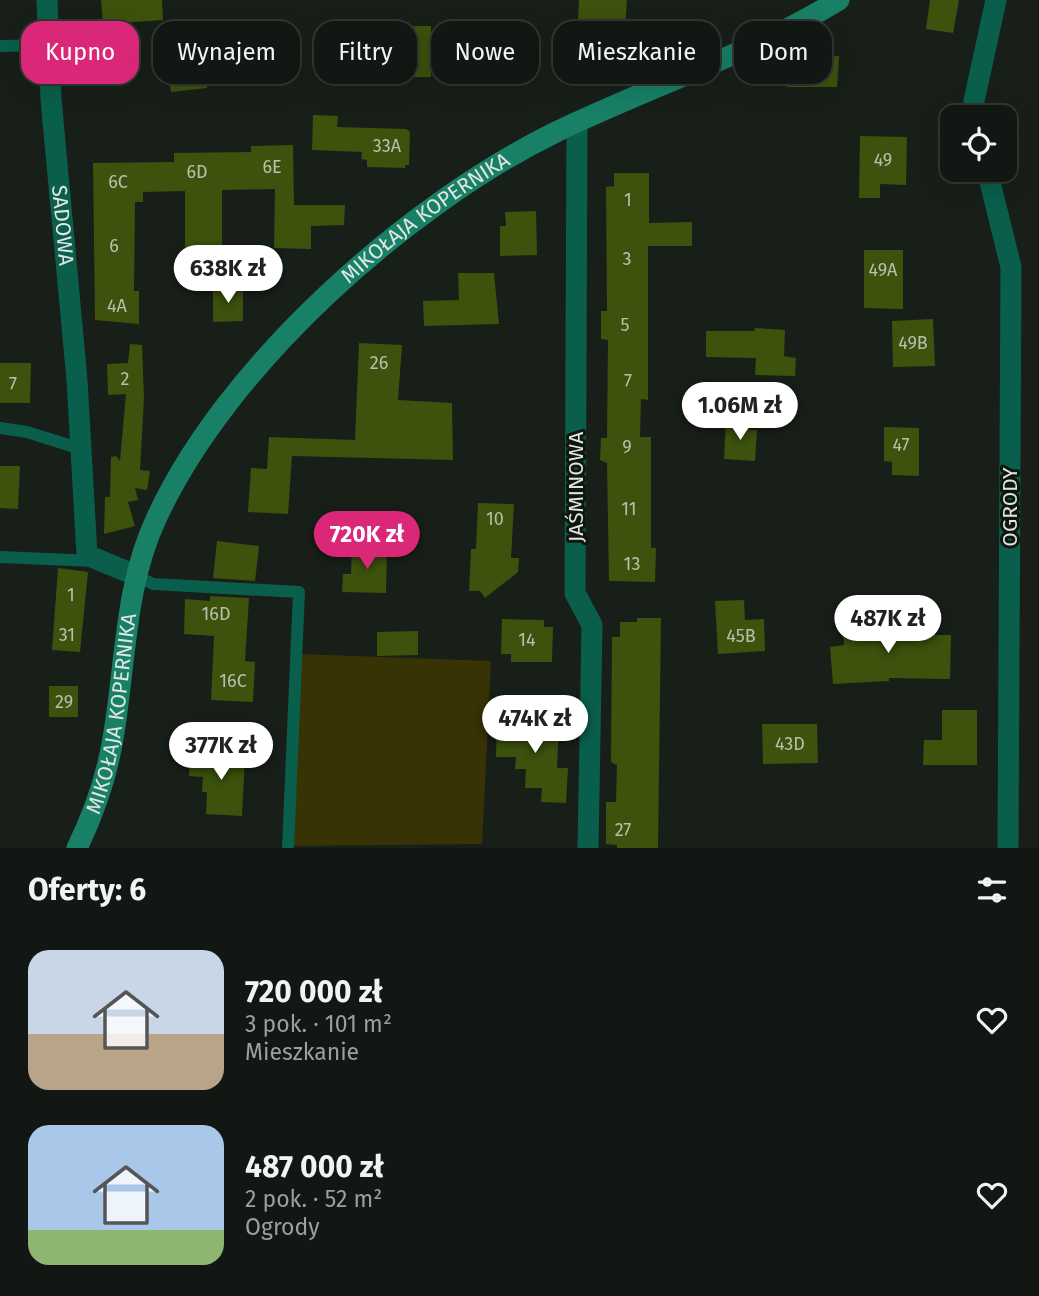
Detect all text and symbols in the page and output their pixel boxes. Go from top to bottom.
chip: Kupno [21,21,139,84]
chip: Wynajem [153,21,300,84]
chip: Filtry [314,21,417,84]
chip: Nowe [431,21,539,84]
chip: Mieszkanie [553,21,720,84]
chip: Dom [734,21,832,84]
map controls [940,105,1017,182]
button: locate [940,105,1017,182]
house number: 33A [373,135,402,157]
street label: MIKOŁAJA KOPERNIKA [335,147,514,289]
house number: 49 [874,149,892,171]
house number: 6E [262,156,282,178]
house number: 6D [186,161,208,183]
house number: 6C [108,171,128,193]
street label: SADOWA [46,184,79,267]
house number: 1 [624,189,632,211]
house number: 6 [109,235,119,257]
pin: 638K zł [163,246,293,305]
house number: 3 [623,248,631,270]
text: 638K zł [190,254,266,282]
house number: 49A [869,259,898,281]
house number: 4A [107,295,128,317]
house number: 5 [620,314,630,336]
house number: 49B [898,332,928,354]
house number: 26 [370,352,388,374]
house number: 2 [121,368,130,390]
house number: 7 [624,370,632,392]
house number: 7 [9,373,17,395]
pin: 1.06M zł [668,382,812,442]
text: 1.06M zł [698,391,782,419]
street label: JAŚMINOWA [563,432,589,542]
house number: 47 [892,434,910,456]
house number: 9 [622,436,632,458]
street label: OGRODY [997,467,1023,547]
house number: 11 [621,498,637,520]
house number: 10 [486,508,504,530]
pin: 720K zł [302,512,432,571]
text: 720K zł [330,520,404,548]
house number: 13 [624,553,640,575]
house number: 1 [67,584,75,606]
pin: 487K zł [823,596,953,655]
house number: 16D [202,603,230,625]
text: 487K zł [850,604,926,632]
street label: MIKOŁAJA KOPERNIKA [80,611,142,818]
house number: 31 [59,624,75,646]
house number: 45B [726,625,756,647]
house number: 14 [518,629,536,651]
house number: 16C [219,670,247,692]
house number: 29 [55,691,73,713]
pin: 474K zł [470,696,600,755]
text: 474K zł [498,704,572,732]
pin: 377K zł [156,722,286,782]
text: 377K zł [185,731,257,759]
house number: 43D [775,733,805,755]
house number: 27 [615,819,631,841]
icon: filters [973,871,1011,909]
text: Oferty: 6 [28,872,146,908]
text: 720 000 zł [245,974,383,1010]
icon: home [84,978,168,1062]
icon: heart [973,1001,1011,1039]
text: 3 pok. · 101 m² [245,1010,392,1038]
text: Mieszkanie [245,1038,359,1066]
text: 487 000 zł [245,1149,384,1185]
icon: home [84,1153,168,1237]
icon: heart [973,1176,1011,1214]
text: 2 pok. · 52 m² [245,1185,382,1213]
text: Ogrody [245,1213,320,1241]

